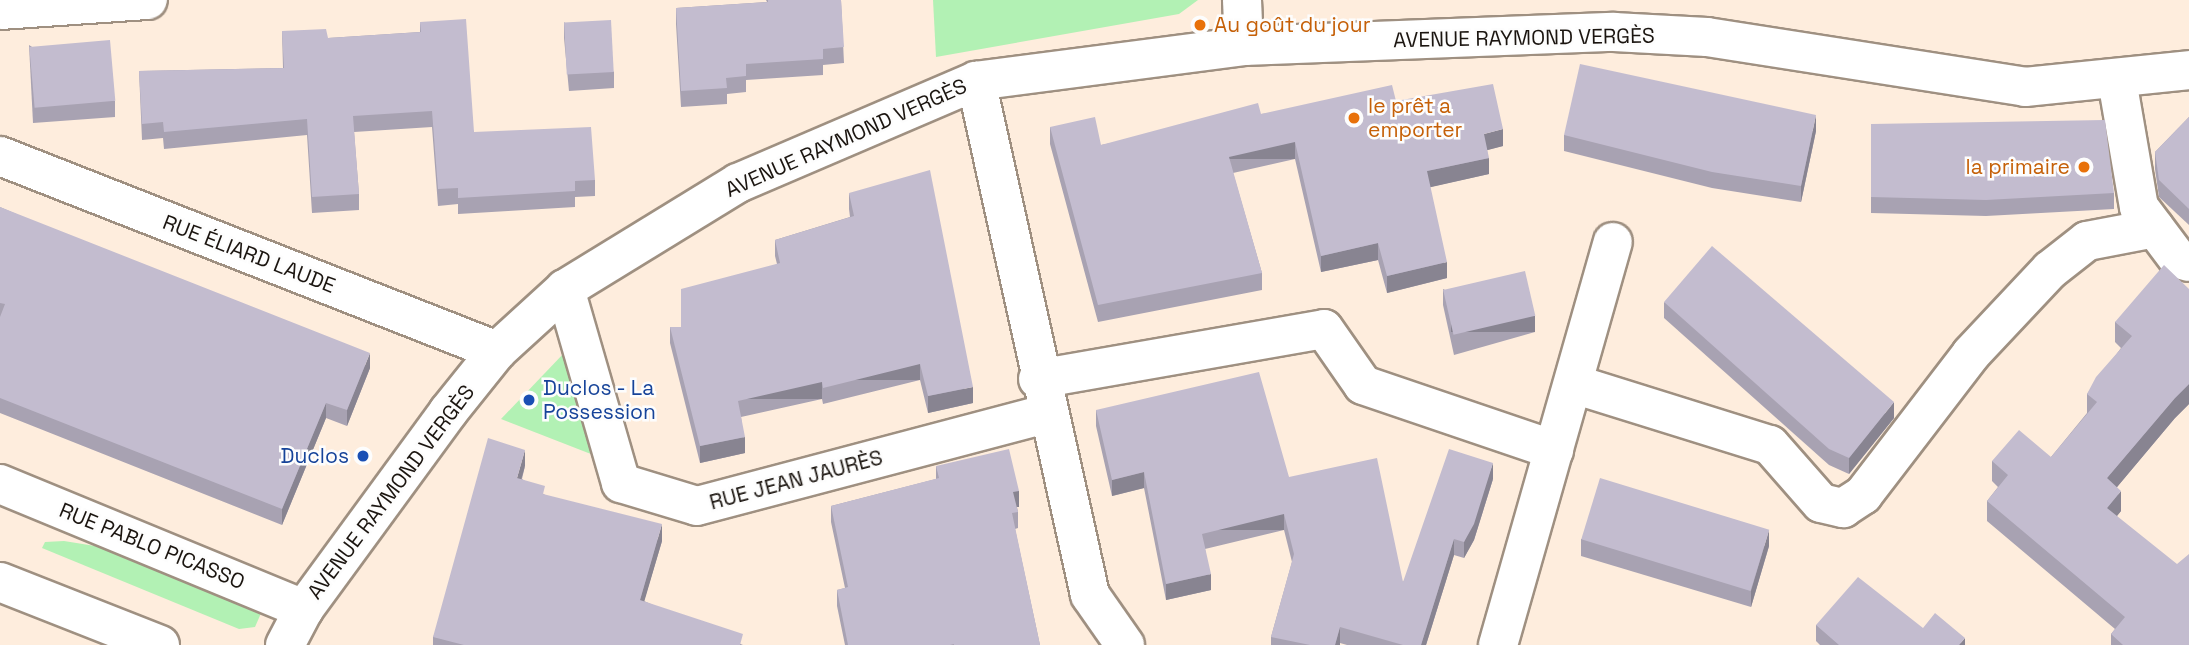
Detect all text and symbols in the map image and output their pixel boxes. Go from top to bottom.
place label: Au goût du jour [1214,12,1371,38]
marker: Au goût du jour [1192,17,1208,33]
street label: AVENUE RAYMOND VERGÈS [1393,23,1655,53]
street label: AVENUE RAYMOND VERGÈS [721,73,971,203]
place label: le prêt a emporter [1368,93,1463,143]
marker: le prêt a emporter [1346,110,1362,126]
place label: la primaire [1966,154,2070,180]
marker: la primaire [2076,159,2092,175]
street label: RUE ÉLIARD LAUDE [159,209,339,299]
place label: Duclos - La Possession [543,375,656,425]
street label: AVENUE RAYMOND VERGÈS [302,380,480,604]
marker: Duclos - La Possession [521,392,537,408]
place label: Duclos [280,443,349,469]
street label: RUE JEAN JAURÈS [707,445,885,515]
marker: Duclos [355,448,371,464]
street label: RUE PABLO PICASSO [56,497,248,595]

